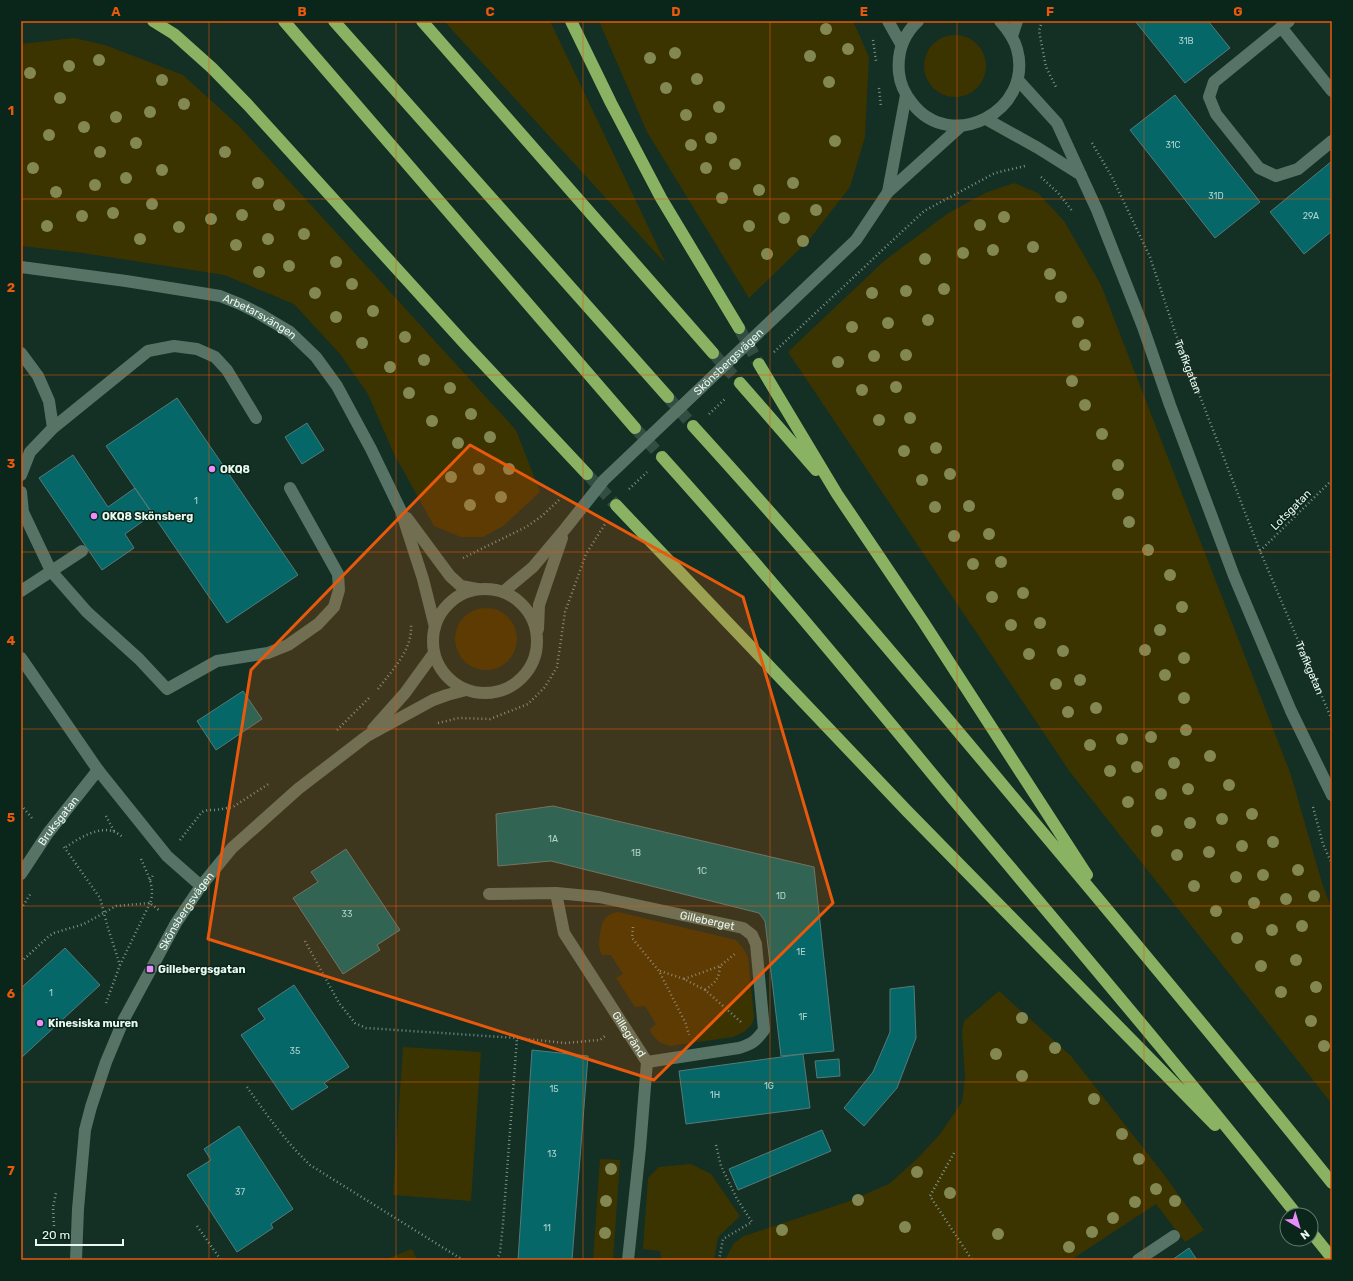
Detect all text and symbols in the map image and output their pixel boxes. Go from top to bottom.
text: A [111,4,121,19]
text: B [297,4,307,19]
text: C [485,4,495,19]
text: D [671,4,681,19]
text: E [860,4,868,19]
text: F [1046,4,1054,19]
text: G [1233,4,1243,19]
house number: 31B [1178,36,1194,46]
text: 1 [8,103,14,118]
house number: 31C [1165,140,1181,150]
house number: 31D [1208,191,1224,201]
house number: 29A [1303,211,1319,221]
text: 2 [7,280,15,295]
street label: Arbetarsvängen [221,291,300,342]
street label: Skönsbergsvägen [691,326,766,398]
street label: Trafikgatan [1172,338,1205,395]
text: 3 [7,456,16,471]
place label: OKQ8 [220,463,250,476]
marker: OKQ8 [207,464,217,474]
street label: Lotsgatan [1268,487,1314,533]
house number: 1 [194,496,198,506]
place label: OKQ8 Skönsberg [102,510,193,523]
marker: OKQ8 Skönsberg [89,511,99,521]
text: 4 [7,633,16,648]
street label: Trafikgatan [1293,639,1327,696]
street label: Bruksgatan [35,793,81,848]
text: 5 [7,810,15,825]
house number: 1A [548,834,558,844]
house number: 1B [631,848,641,858]
house number: 1C [697,866,707,876]
street label: Skönsbergsvägen [156,869,216,952]
house number: 1D [776,891,786,901]
street label: Gilleberget [679,908,737,933]
house number: 33 [342,909,352,919]
house number: 1E [796,947,806,957]
place label: Gillebergsgatan [158,963,245,976]
marker: Gillebergsgatan [145,964,155,974]
text: 6 [7,986,16,1001]
house number: 1 [49,988,53,998]
street label: Gillegränd [610,1009,648,1059]
house number: 1F [798,1012,808,1022]
place label: Kinesiska muren [48,1017,138,1030]
marker: Kinesiska muren [35,1018,45,1028]
house number: 35 [290,1046,300,1056]
house number: 1G [764,1081,774,1091]
house number: 15 [549,1084,559,1094]
house number: 1H [710,1090,720,1100]
house number: 13 [547,1149,557,1159]
text: 7 [7,1163,15,1178]
house number: 37 [235,1187,245,1197]
north arrow [1279,1207,1319,1247]
scale bar [36,1221,123,1247]
house number: 11 [543,1223,551,1233]
text: N [1298,1227,1312,1242]
text: 20 m [42,1228,70,1242]

